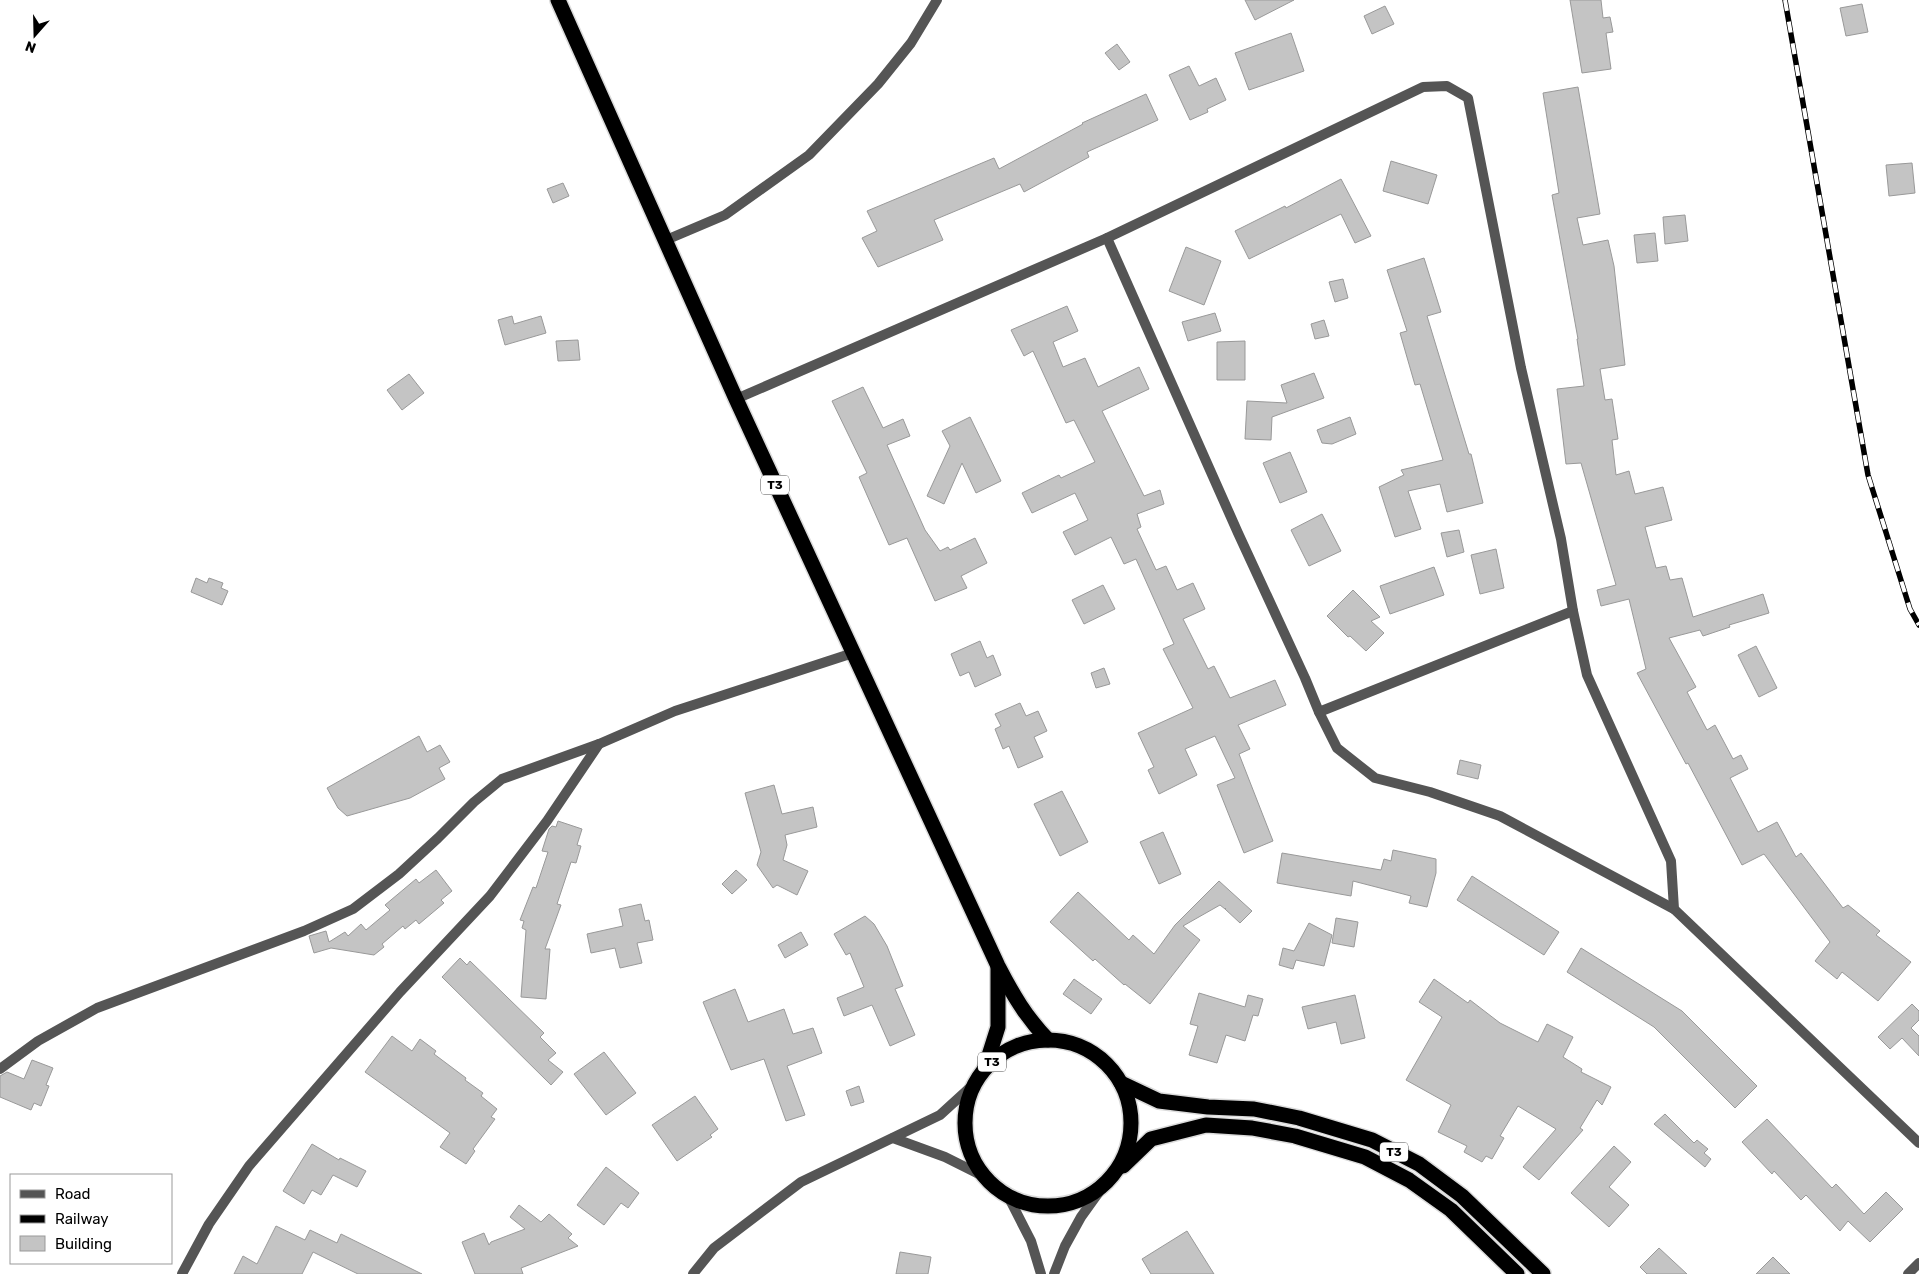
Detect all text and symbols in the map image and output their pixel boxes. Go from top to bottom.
north arrow [10,10,60,60]
text: N [23,37,38,56]
road number: T3 [761,476,789,494]
road number: T3 [978,1052,1006,1072]
road number: T3 [1380,1142,1408,1162]
legend [10,1174,172,1264]
text: Road [55,1185,91,1203]
text: Railway [55,1210,109,1228]
text: Building [55,1235,112,1253]

